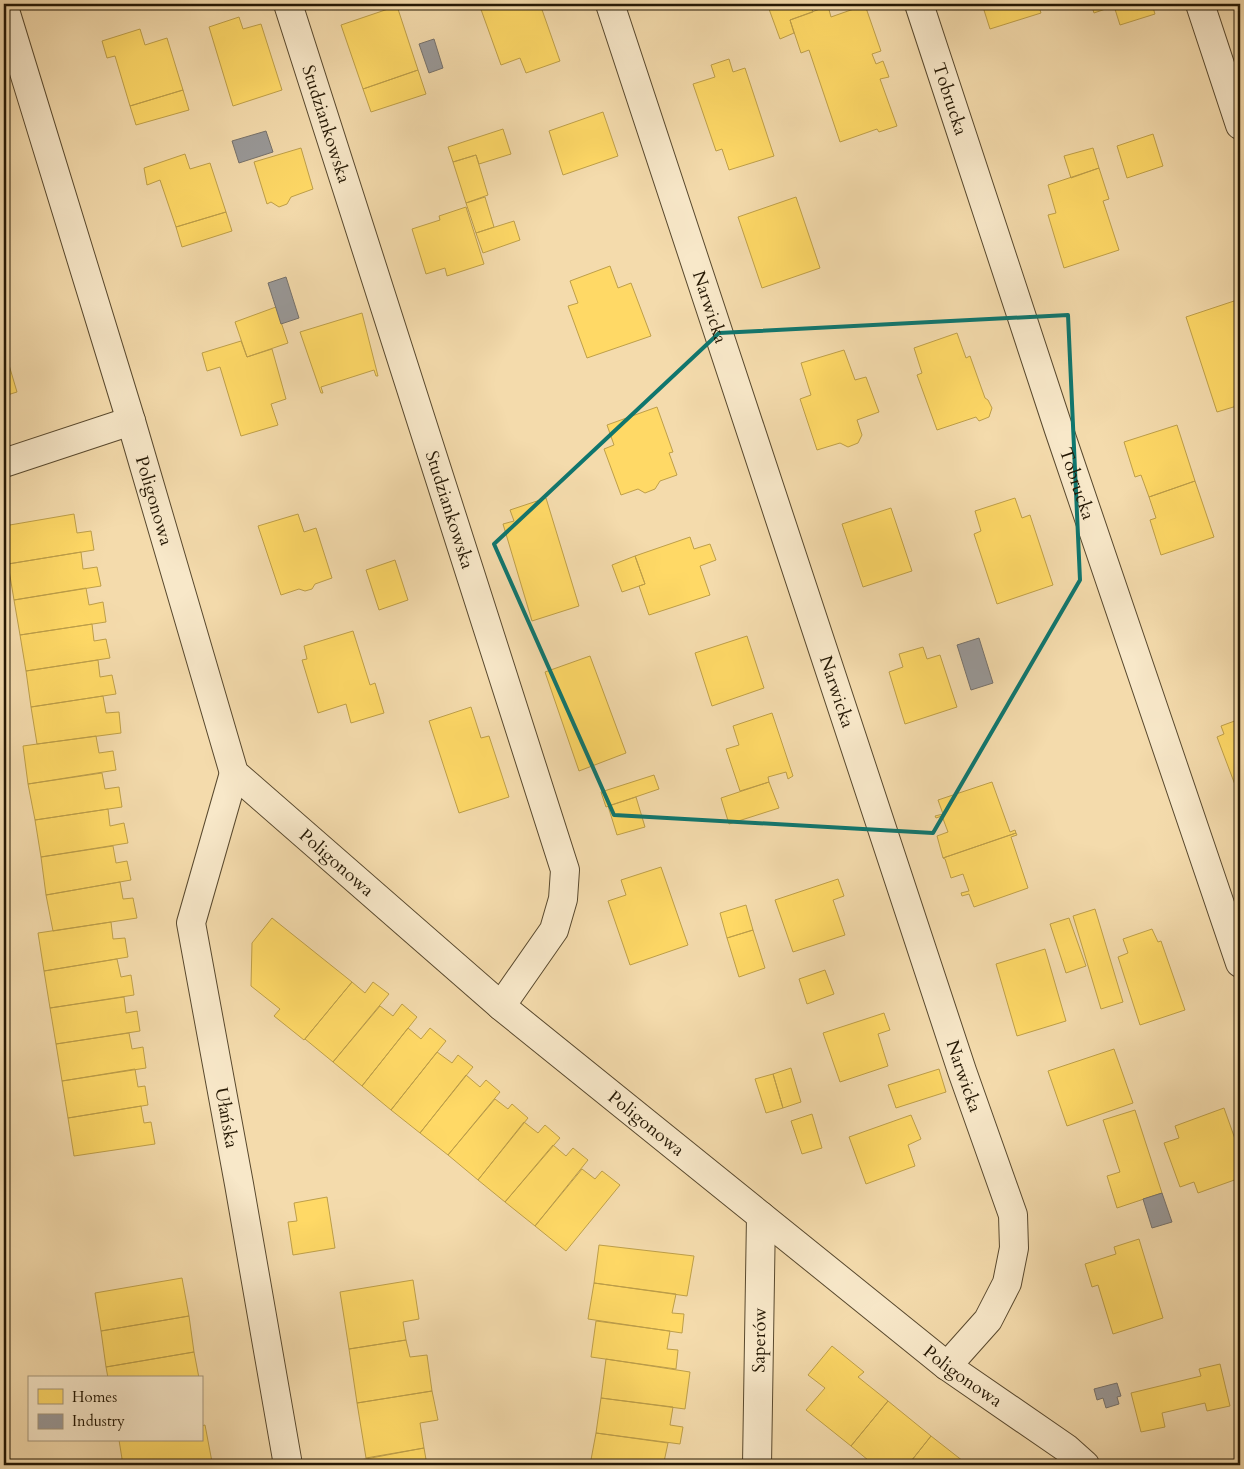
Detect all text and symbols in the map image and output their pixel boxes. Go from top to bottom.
street label: Tobrucka [926,60,973,139]
street label: Studziankowska [295,62,357,187]
street label: Narwicka [686,268,733,347]
street label: Tobrucka [1053,444,1101,523]
street label: Studziankowska [419,448,480,572]
street label: Poligonowa [129,453,179,549]
street label: Narwicka [813,652,860,731]
street label: Poligonowa [293,823,379,903]
street label: Narwicka [940,1037,988,1116]
street label: Ułańska [208,1085,244,1150]
street label: Poligonowa [602,1085,690,1163]
street label: Saperów [746,1307,773,1373]
street label: Poligonowa [918,1339,1007,1414]
legend [28,1376,202,1442]
text: Homes [72,1387,117,1407]
text: Industry [72,1411,125,1431]

